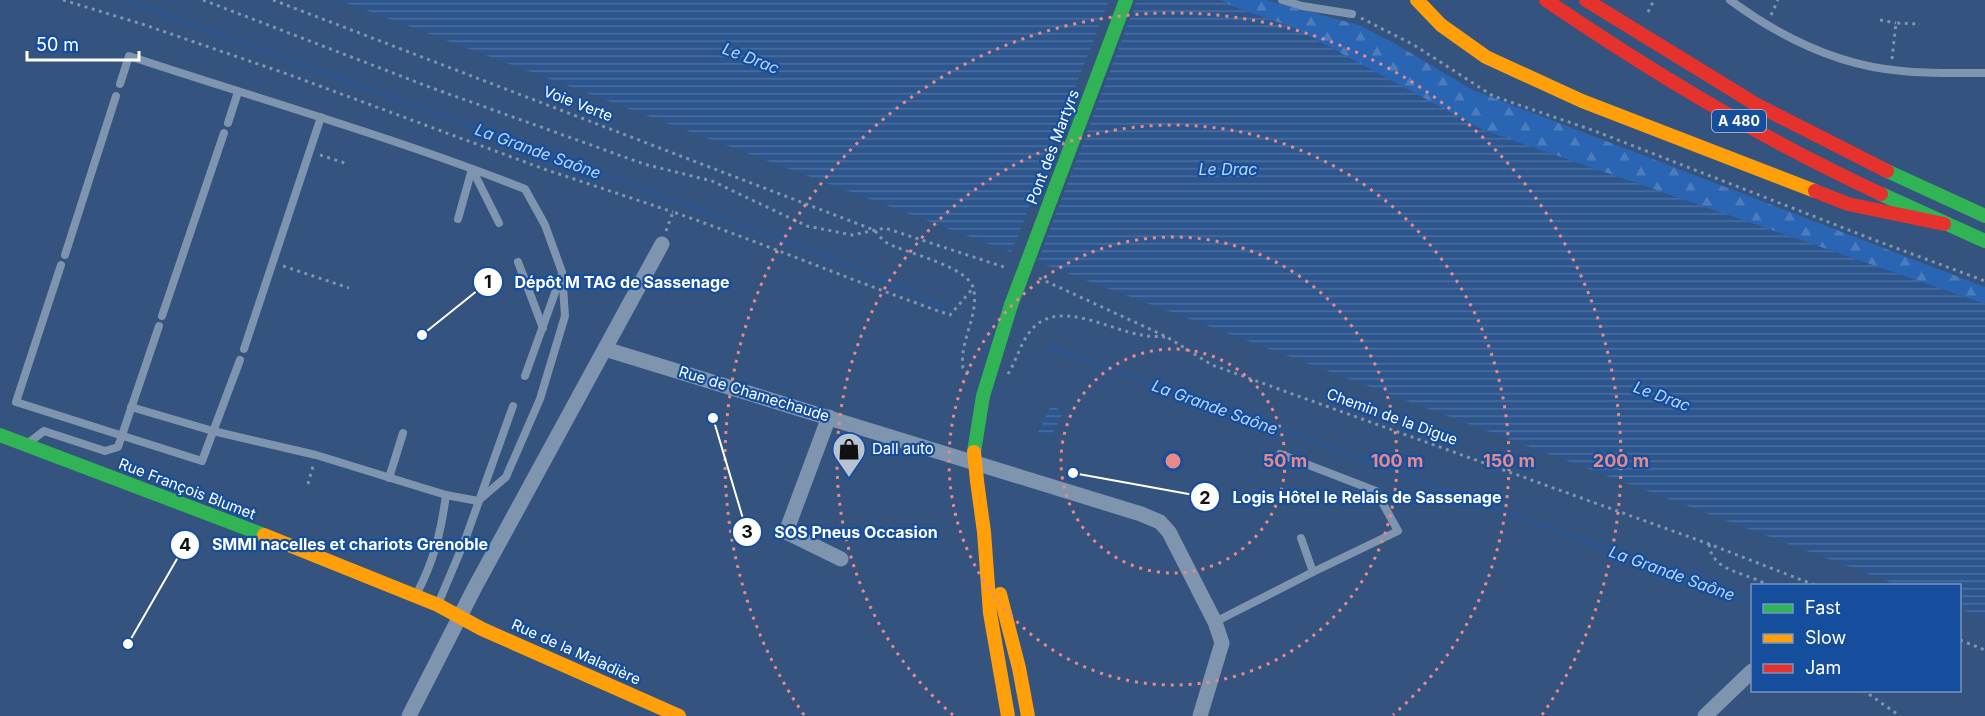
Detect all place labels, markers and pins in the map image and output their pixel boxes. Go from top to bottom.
callout: Dépôt M TAG de Sassenage [473,265,742,299]
shop icon: Dall auto [831,431,867,478]
place label: Dall auto [872,439,934,458]
centre of rings [1163,451,1183,471]
callout: Logis Hôtel le Relais de Sassenage [1190,480,1513,514]
callout: SOS Pneus Occasion [732,515,949,549]
callout: SMMI nacelles et chariots Grenoble [170,528,500,562]

